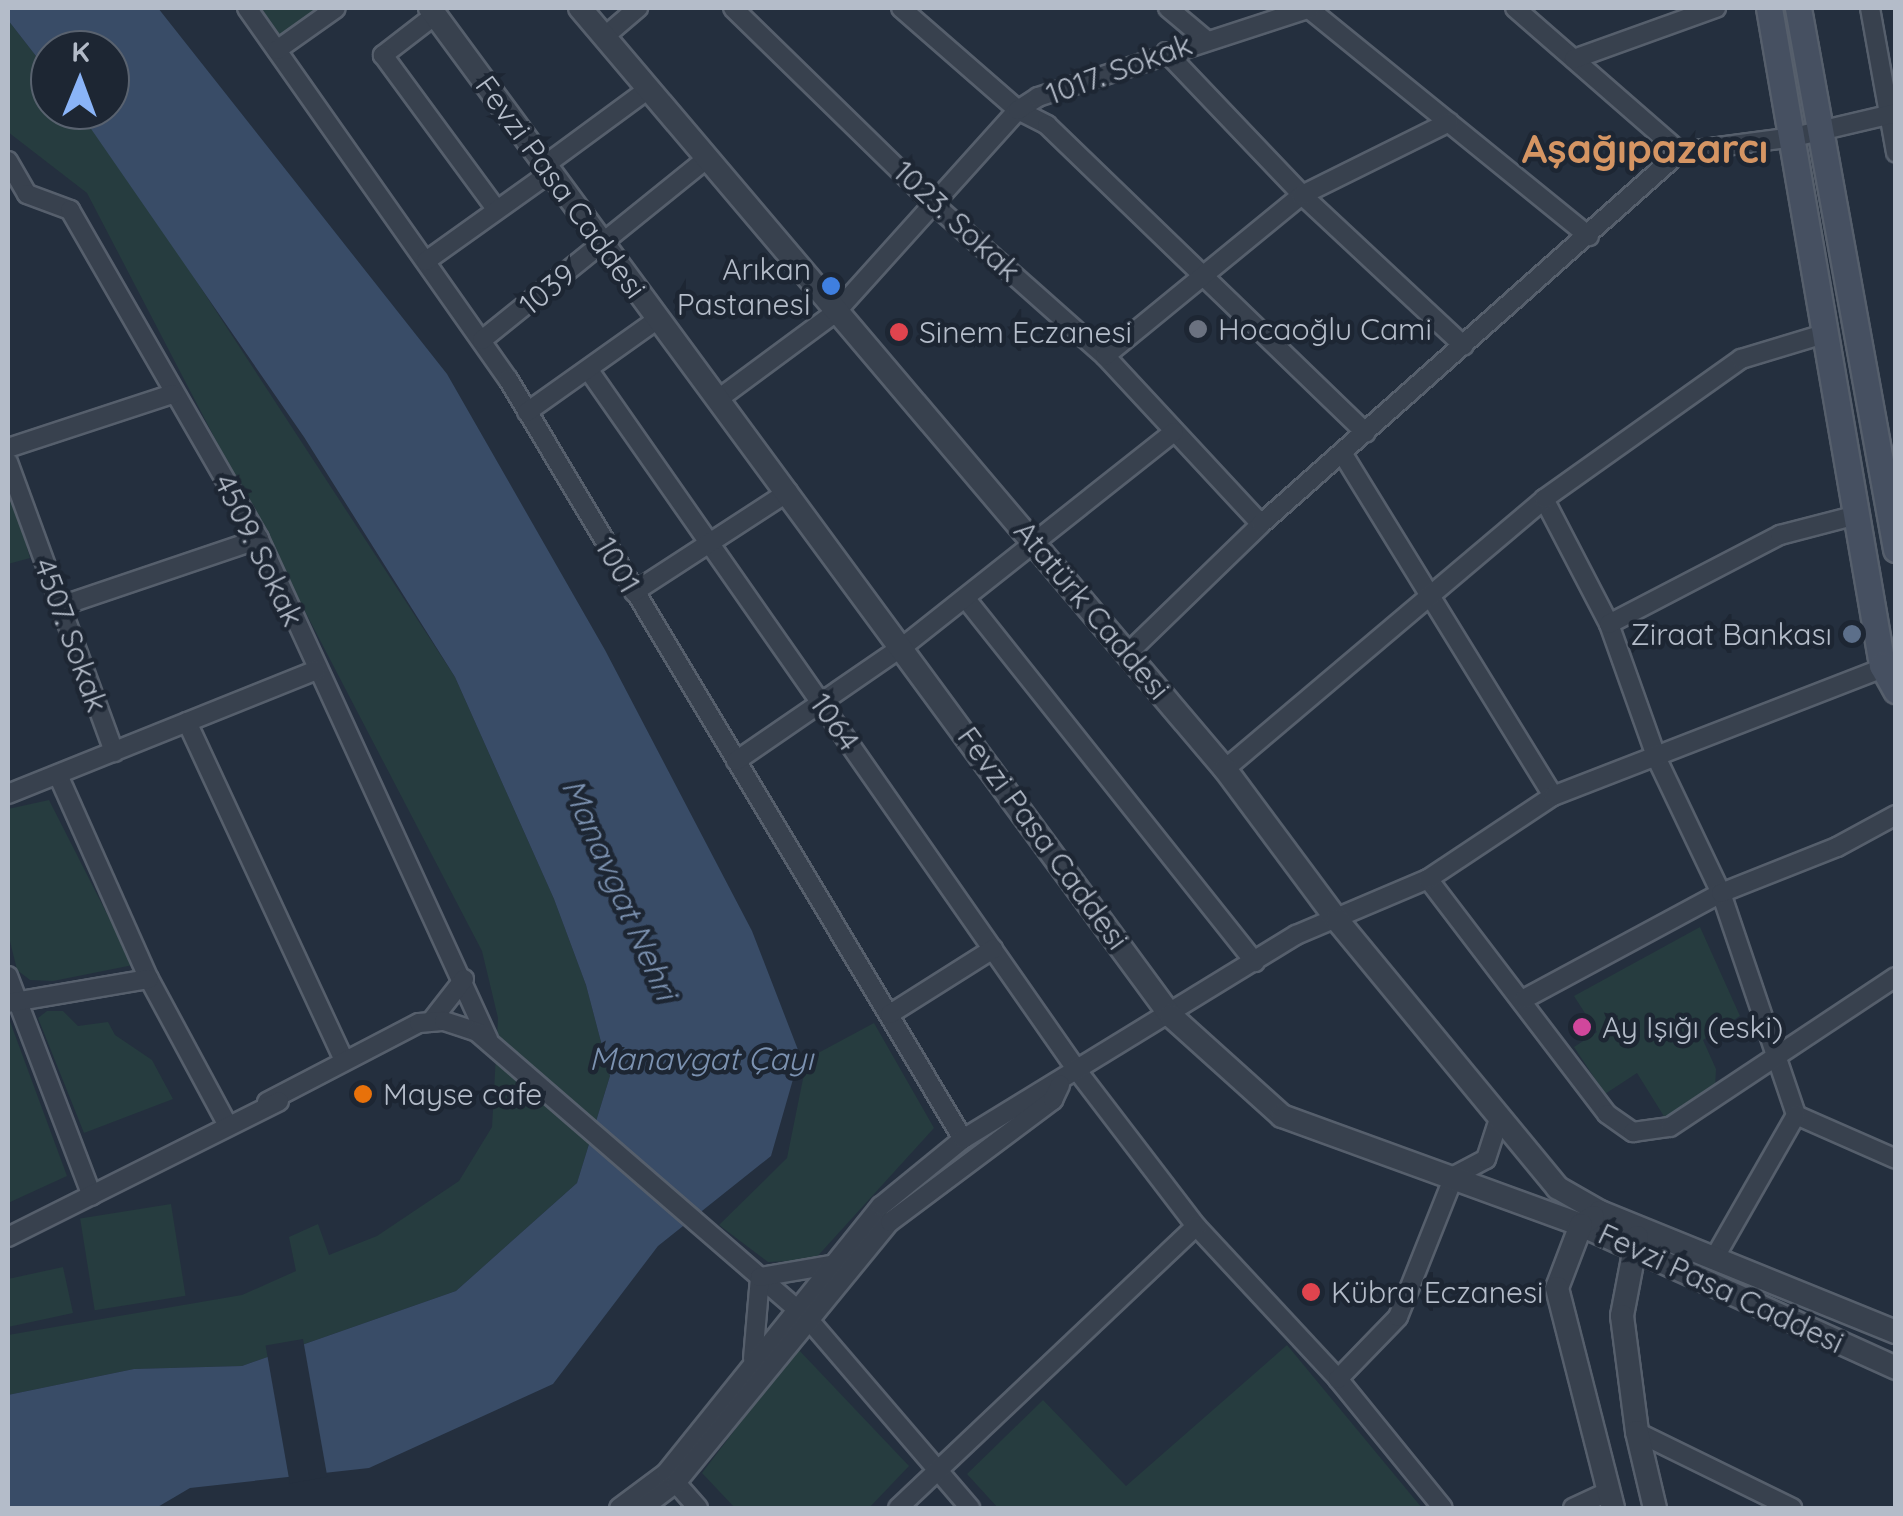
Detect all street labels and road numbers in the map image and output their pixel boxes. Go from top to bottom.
street label: 1017. Sokak [1041,26,1197,112]
street label: Fevzi Pasa Caddesi [468,69,654,305]
street label: 1023. Sokak [886,153,1028,289]
street label: 1039 [512,256,582,322]
street label: 4509. Sokak [207,468,311,632]
street label: Atatürk Caddesi [1007,513,1177,707]
street label: 1001 [588,531,648,599]
street label: 4507. Sokak [27,553,115,717]
street label: 1064 [803,687,867,757]
street label: Fevzi Pasa Caddesi [950,720,1136,956]
street label: Fevzi Pasa Caddesi [1593,1215,1849,1361]

